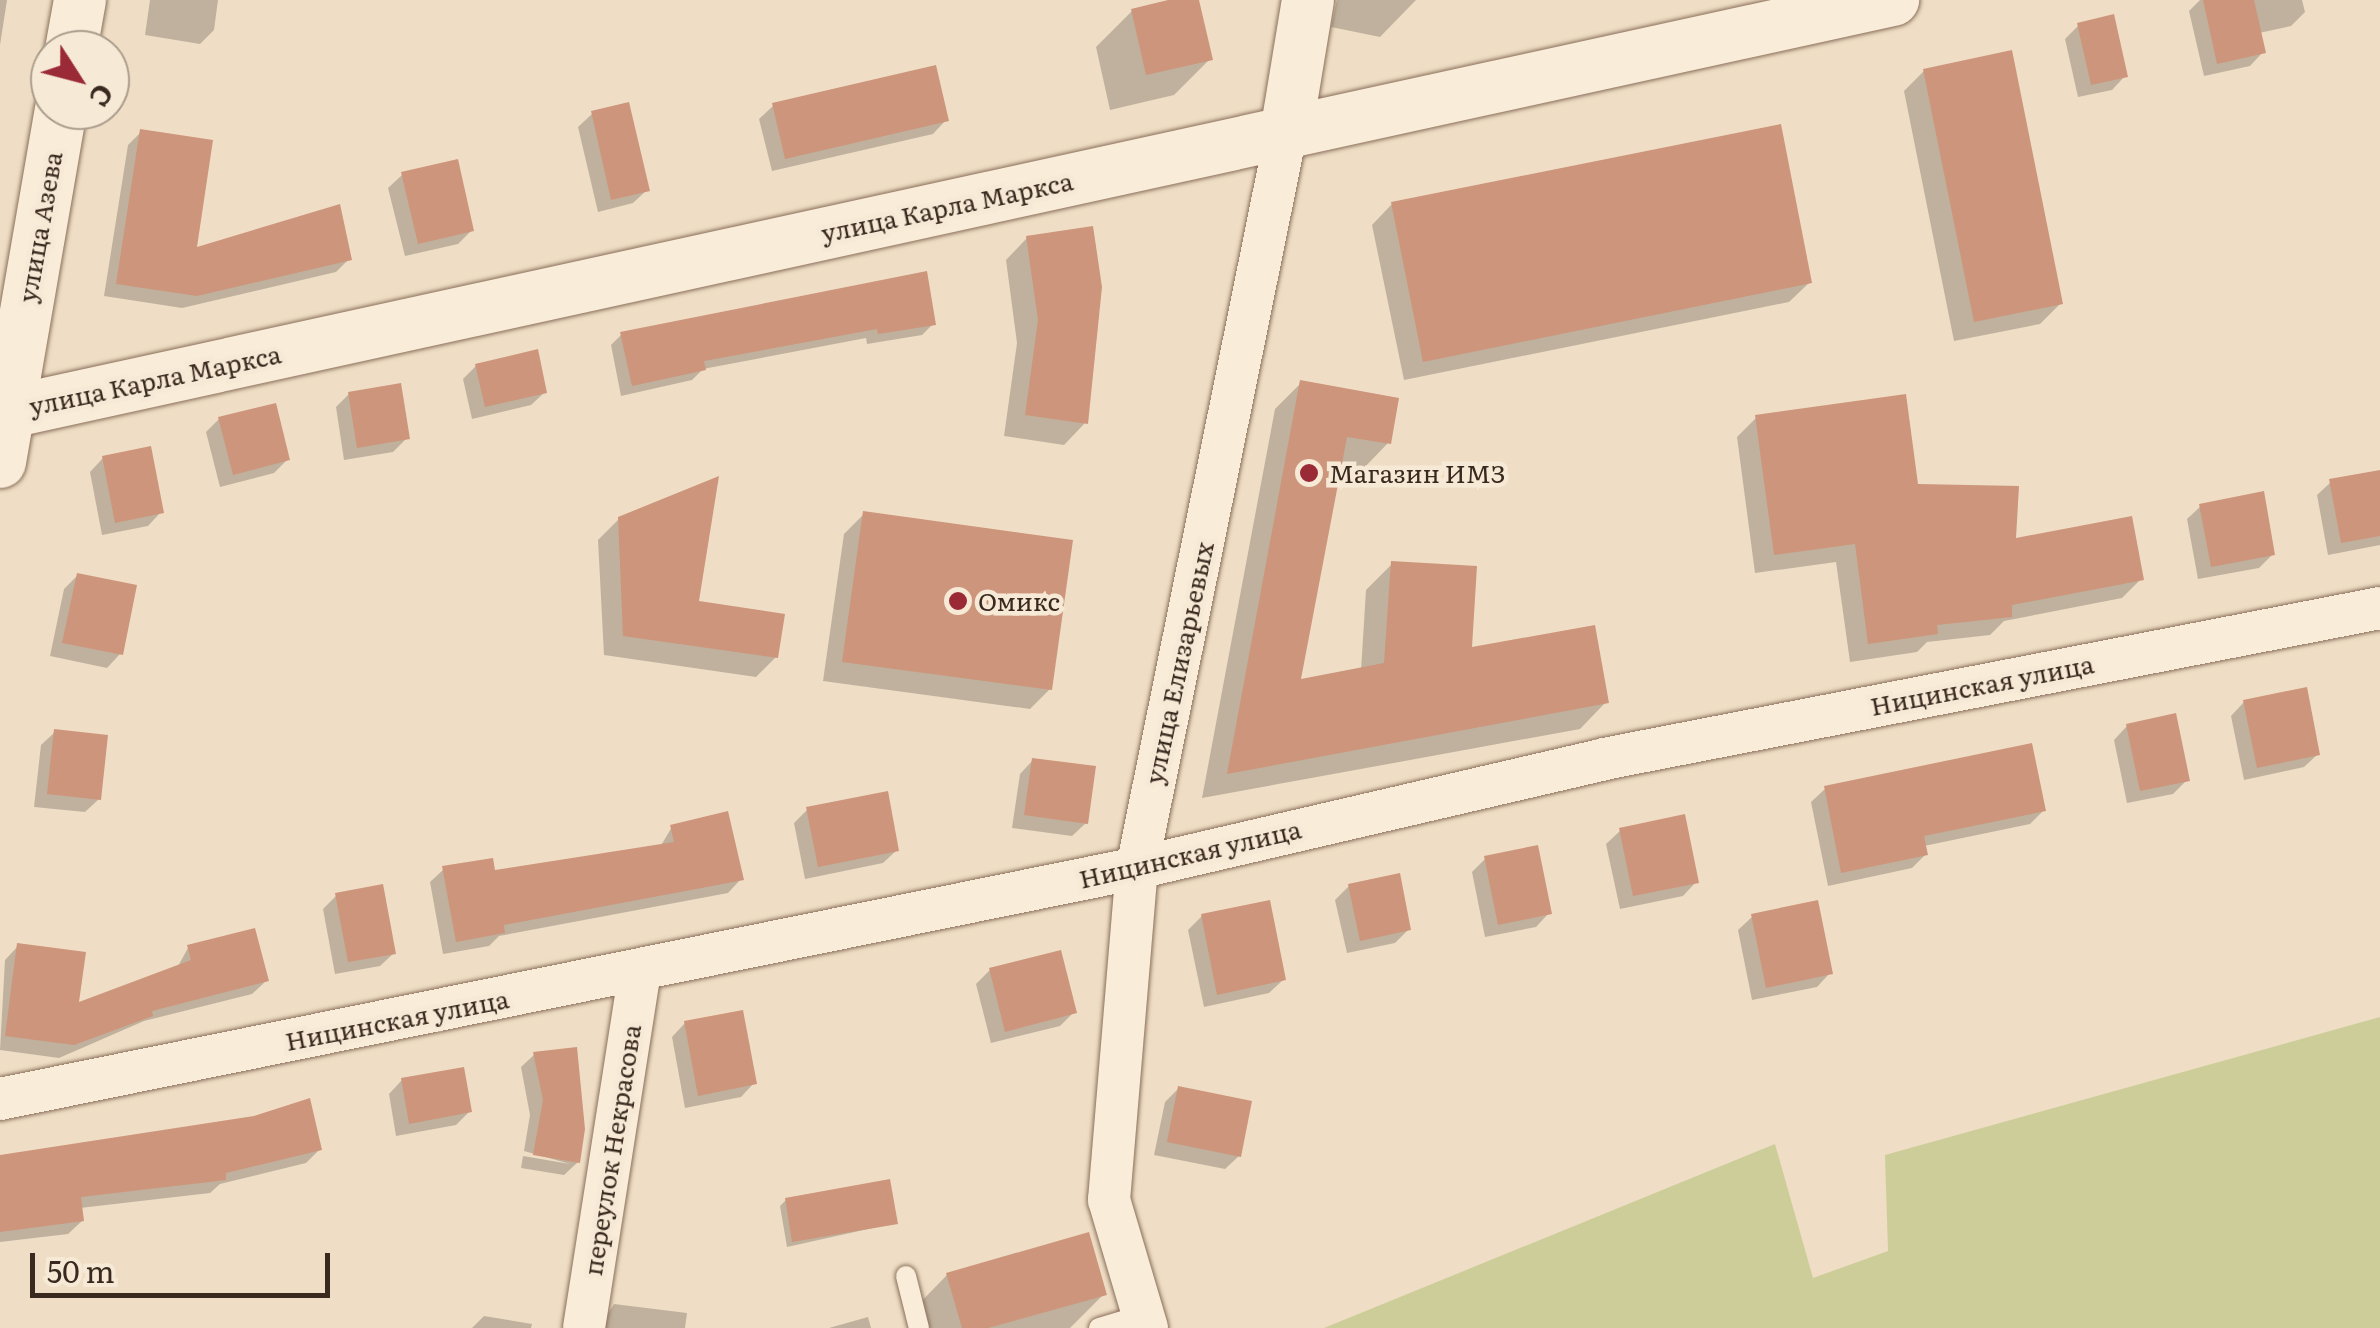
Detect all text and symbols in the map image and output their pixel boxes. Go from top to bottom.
north arrow [30,30,130,130]
text: С [80,76,125,117]
street label: улица Азева [12,149,68,305]
street label: улица Карла Маркса [818,166,1076,248]
street label: улица Карла Маркса [26,339,284,421]
place label: Магазин ИМЗ [1329,458,1505,488]
marker: Магазин ИМЗ [1298,462,1320,484]
street label: улица Елизарьевых [1139,539,1219,787]
place label: Омикс [978,586,1060,616]
marker: Омикс [947,590,969,612]
street label: Ницинская улица [1868,649,2096,721]
street label: Ницинская улица [1076,814,1304,894]
street label: Ницинская улица [283,984,511,1056]
street label: переулок Некрасова [577,1022,647,1278]
scale bar [35,1233,335,1295]
text: 50 m [47,1248,115,1292]

